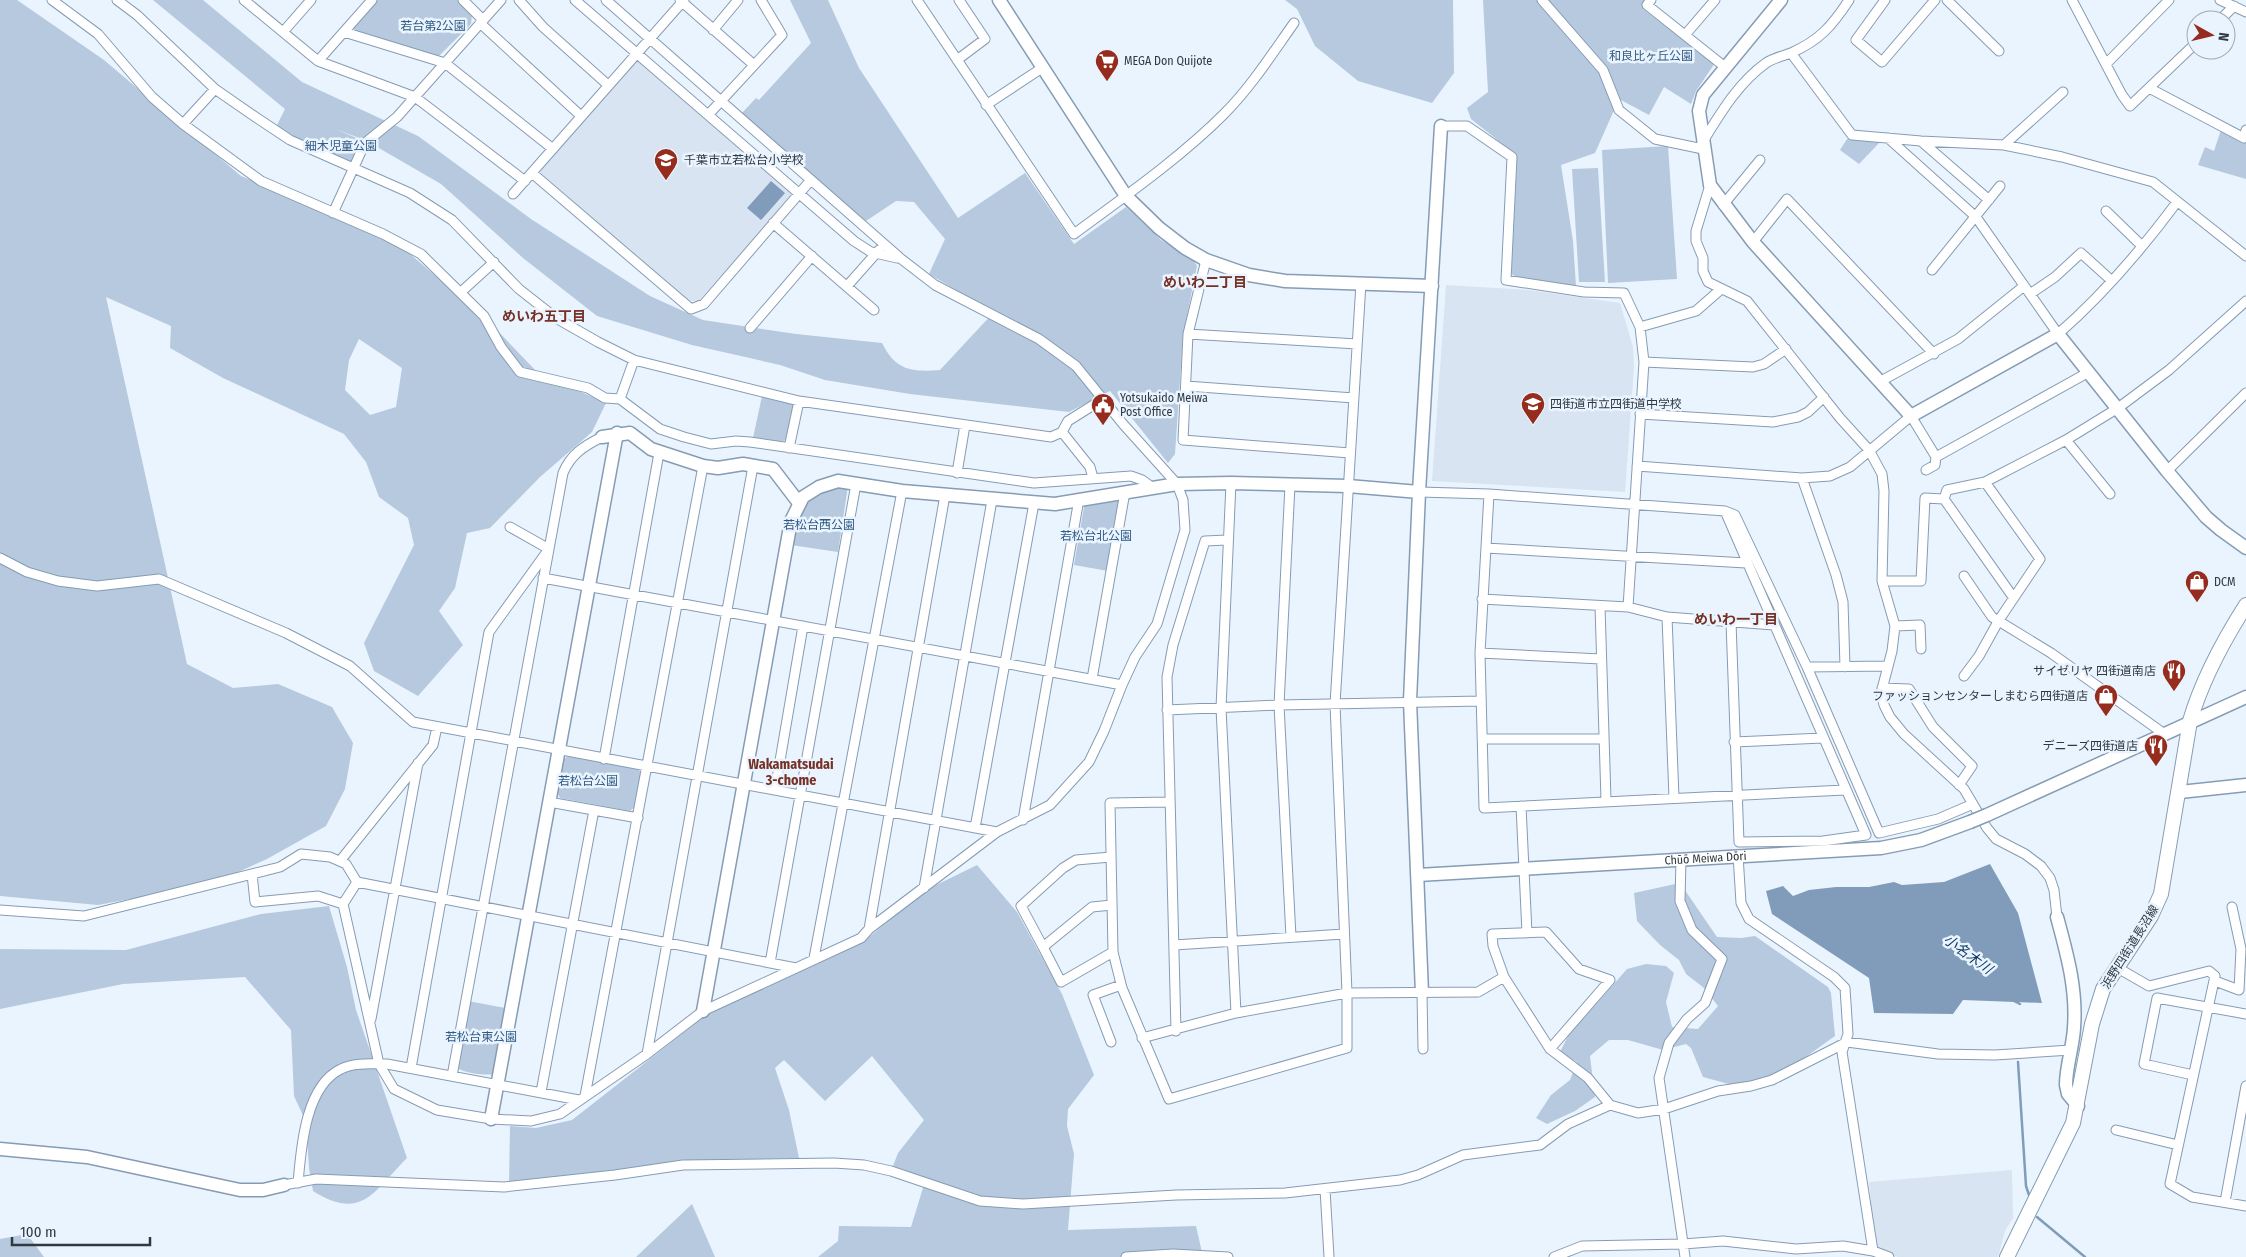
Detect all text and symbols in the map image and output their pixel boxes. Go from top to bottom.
north arrow [2186,10,2236,60]
park label: 若台第2公園 [400,19,466,33]
text: N [2214,31,2232,42]
supermarket icon: MEGA Don Quijote [1094,48,1120,82]
park label: 和良比ヶ丘公園 [1609,49,1693,63]
place label: MEGA Don Quijote [1124,54,1212,68]
park label: 細木児童公園 [305,139,377,153]
school or university icon: 千葉市立若松台小学校 [653,147,679,181]
place label: 千葉市立若松台小学校 [684,153,804,167]
district label: めいわ二丁目 [1163,274,1247,291]
district label: めいわ五丁目 [502,308,586,325]
place label: Yotsukaido Meiwa Post Office [1120,391,1208,419]
school or university icon: 四街道市立四街道中学校 [1520,391,1546,425]
public building icon: Yotsukaido Meiwa Post Office [1090,392,1116,426]
place label: 四街道市立四街道中学校 [1550,397,1682,411]
park label: 若松台西公園 [783,518,855,532]
park label: 若松台北公園 [1060,529,1132,543]
shop icon: DCM [2184,569,2210,603]
place label: DCM [2214,575,2236,589]
district label: めいわ一丁目 [1694,611,1778,628]
restaurant icon: サイゼリヤ 四街道南店 [2161,658,2187,692]
place label: サイゼリヤ 四街道南店 [2033,664,2156,678]
shop icon: ファッションセンターしまむら四街道店 [2093,683,2119,717]
place label: ファッションセンターしまむら四街道店 [1872,689,2088,703]
restaurant icon: デニーズ四街道店 [2143,733,2169,767]
place label: デニーズ四街道店 [2043,739,2138,753]
district label: Wakamatsudai 3-chome [748,756,834,789]
park label: 若松台公園 [558,774,618,788]
street label: Chūō Meiwa Dōri [1664,849,1747,868]
street label: 浜野四街道長沼線 [2099,903,2161,991]
water label: 小名木川 [1940,931,1997,979]
park label: 若松台東公園 [445,1030,517,1044]
scale bar [12,1214,150,1246]
text: 100 m [20,1223,57,1241]

